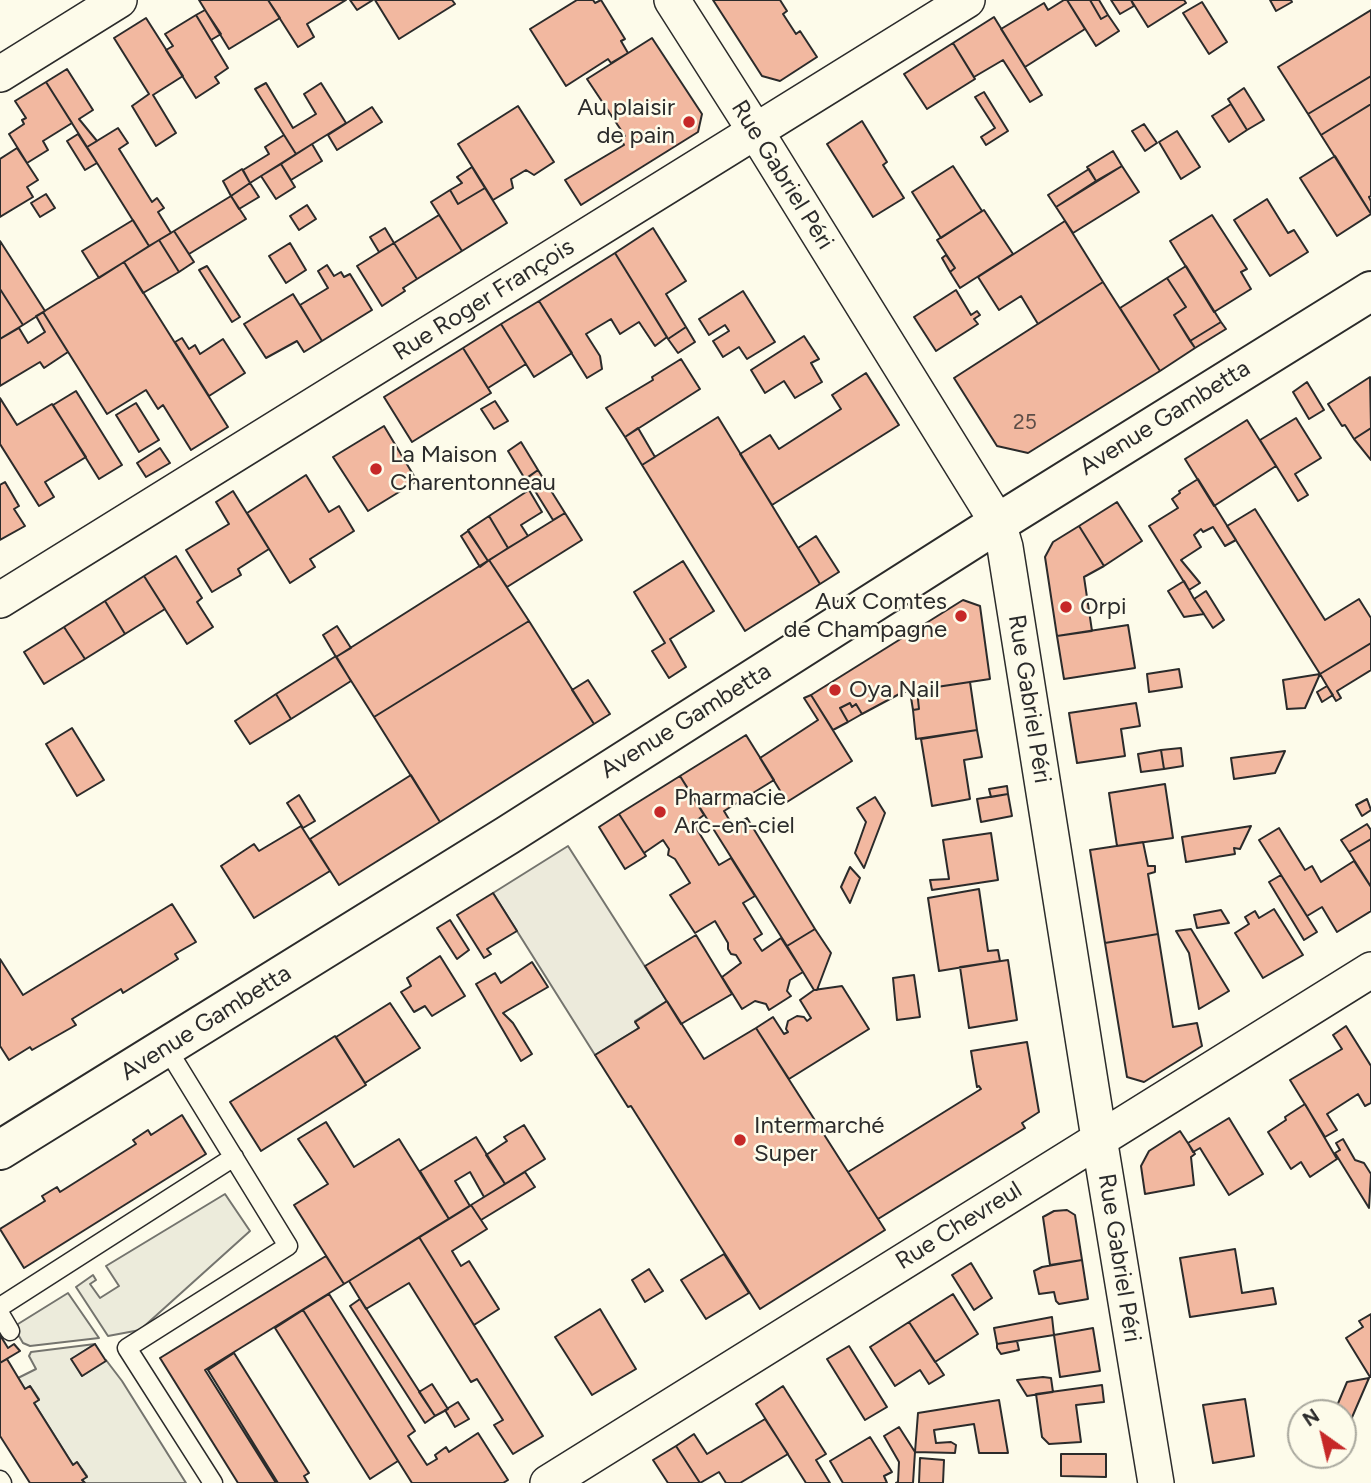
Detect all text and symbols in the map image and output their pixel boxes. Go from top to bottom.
place label: Au plaisir de pain [577,94,675,150]
street label: Rue Gabriel Péri [725,95,839,255]
marker: Au plaisir de pain [681,114,697,130]
street label: Rue Roger François [388,233,580,367]
street label: Avenue Gambetta [1074,354,1256,482]
house number: 25 [1013,410,1037,436]
place label: La Maison Charentonneau [390,441,556,497]
marker: La Maison Charentonneau [368,461,384,477]
place label: Aux Comtes de Champagne [784,588,947,644]
place label: Orpi [1080,593,1126,621]
marker: Orpi [1058,599,1074,615]
marker: Aux Comtes de Champagne [953,608,969,624]
street label: Rue Gabriel Péri [1001,613,1057,785]
street label: Avenue Gambetta [595,657,777,785]
place label: Oya Nail [849,676,940,704]
marker: Oya Nail [827,682,843,698]
place label: Pharmacie Arc-en-ciel [674,784,795,840]
marker: Pharmacie Arc-en-ciel [652,804,668,820]
street label: Avenue Gambetta [115,959,297,1087]
place label: Intermarché Super [754,1112,884,1168]
marker: Intermarché Super [732,1132,748,1148]
street label: Rue Gabriel Péri [1091,1172,1147,1344]
street label: Rue Chevreul [891,1176,1027,1276]
north arrow [1287,1399,1357,1469]
text: N [1299,1404,1324,1431]

